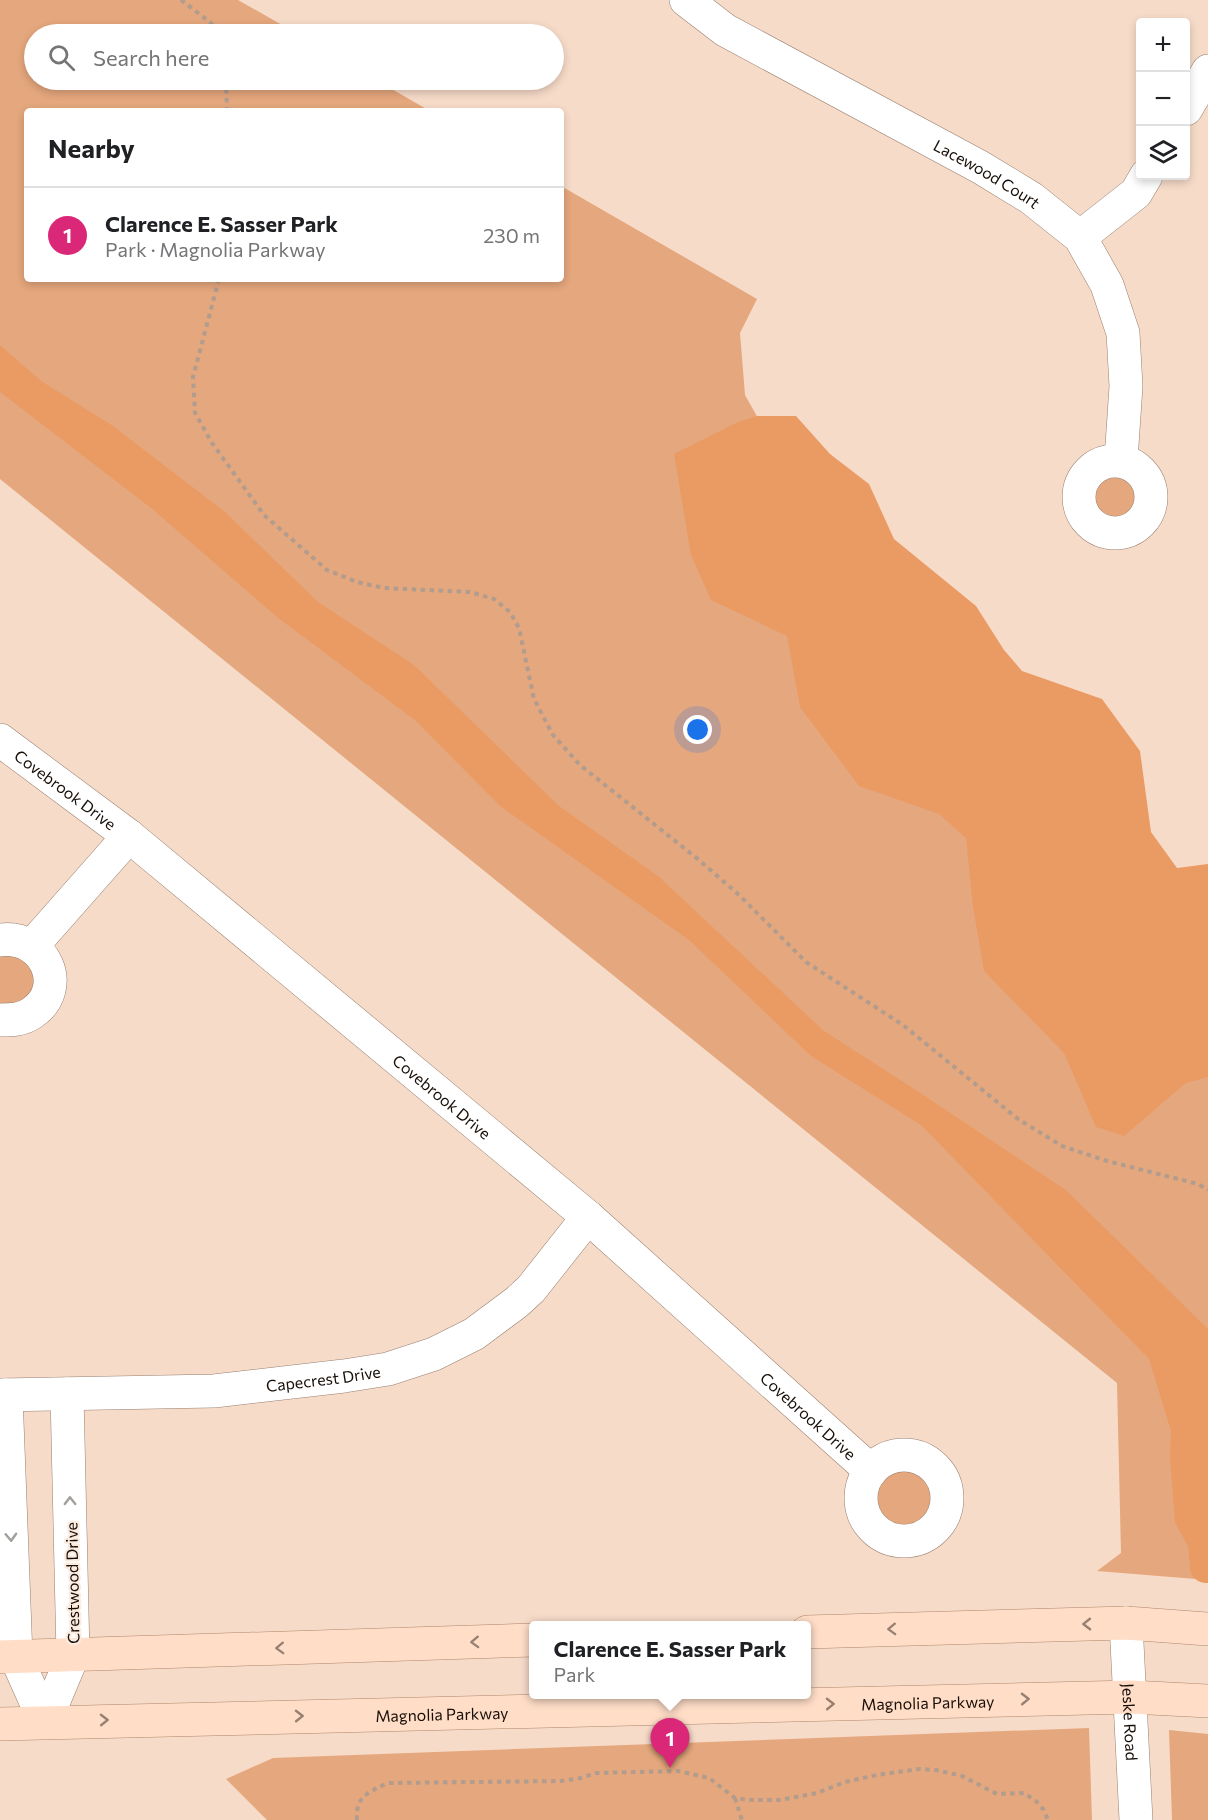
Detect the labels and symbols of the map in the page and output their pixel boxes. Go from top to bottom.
street label: Lacewood Court [931,135,1045,212]
your location [683,715,712,744]
street label: Covebrook Drive [11,745,120,833]
street label: Covebrook Drive [389,1050,495,1142]
street label: Capecrest Drive [265,1361,382,1394]
street label: Covebrook Drive [757,1367,860,1463]
one-way arrow [64,1496,76,1505]
street label: Crestwood Drive [61,1522,83,1644]
one-way arrow [5,1533,18,1542]
one-way arrow [1082,1618,1091,1630]
one-way arrow [887,1623,896,1636]
one-way arrow [471,1636,480,1649]
one-way arrow [276,1642,285,1655]
street label: Jeske Road [1120,1683,1142,1761]
street label: Magnolia Parkway [861,1691,995,1713]
one-way arrow [1020,1693,1029,1706]
one-way arrow [825,1698,834,1710]
street label: Magnolia Parkway [375,1702,509,1725]
one-way arrow [294,1710,303,1722]
one-way arrow [99,1714,108,1727]
pin: 1 [650,1718,690,1768]

